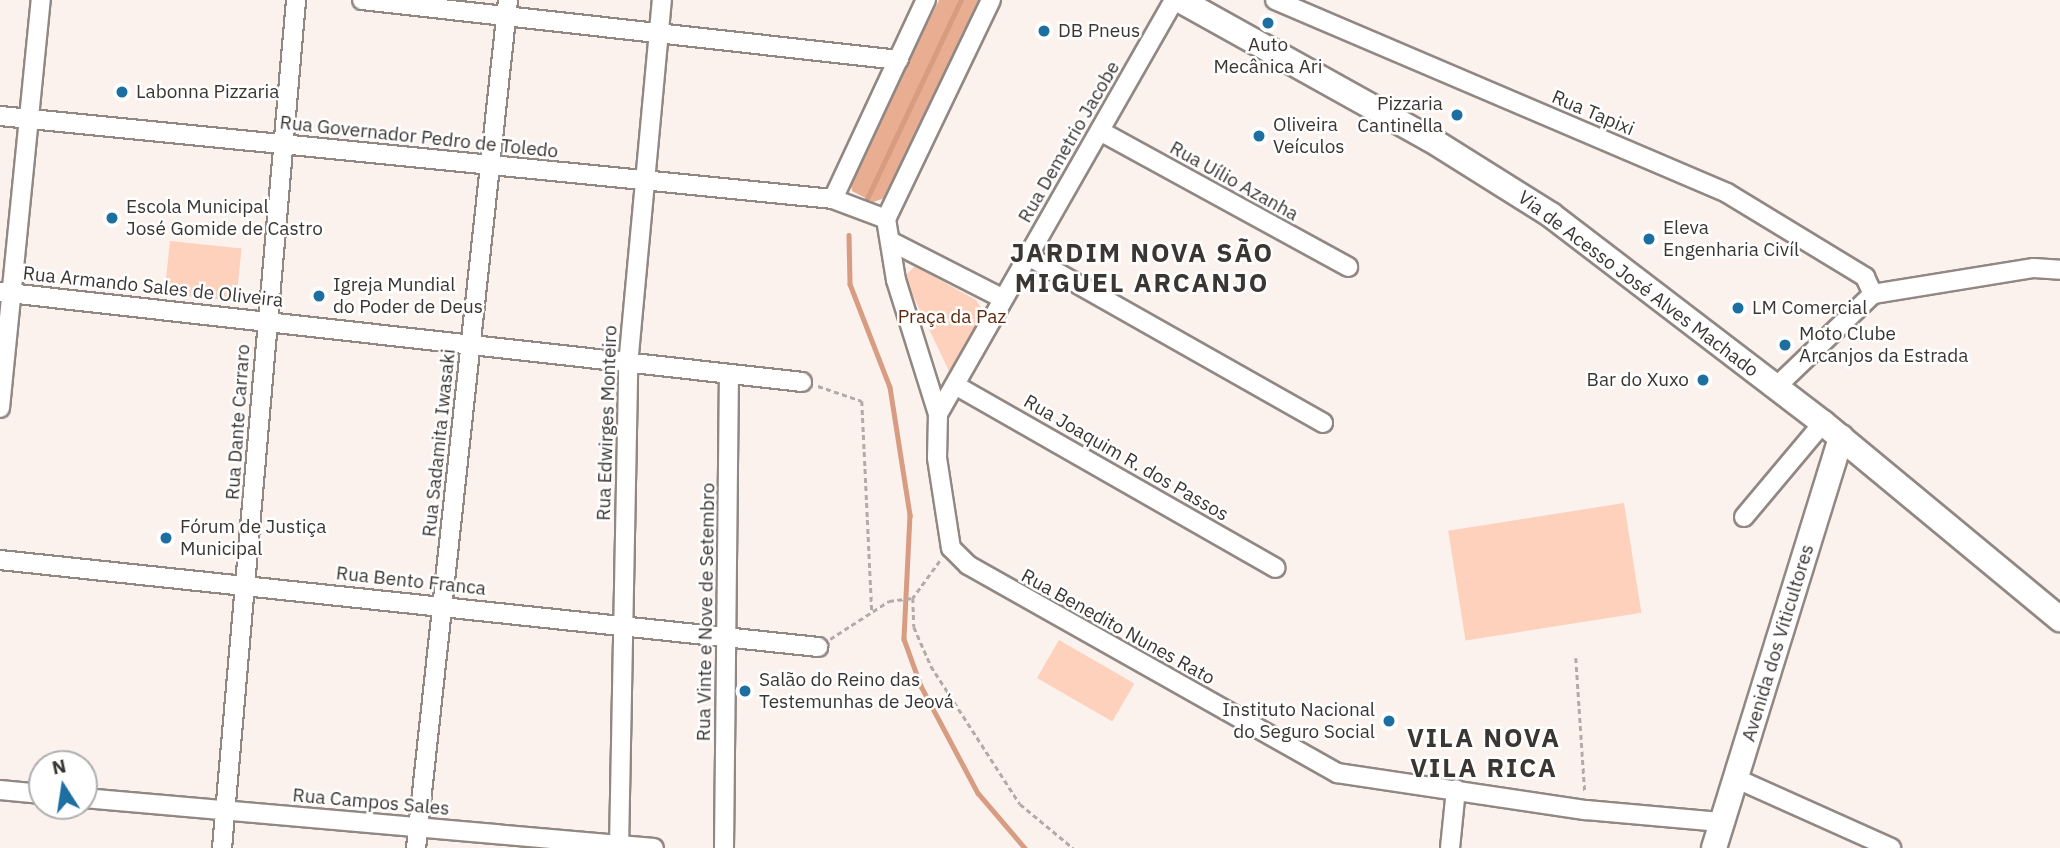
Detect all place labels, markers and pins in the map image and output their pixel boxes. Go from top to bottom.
marker: Auto Mecânica Ari [1260,15,1276,31]
place label: DB Pneus [1058,20,1140,42]
marker: DB Pneus [1036,23,1052,39]
place label: Auto Mecânica Ari [1213,34,1323,78]
place label: Labonna Pizzaria [136,81,279,103]
marker: Labonna Pizzaria [114,84,130,100]
place label: Pizzaria Cantinella [1357,93,1443,137]
marker: Pizzaria Cantinella [1449,107,1465,123]
place label: Oliveira Veículos [1273,114,1345,158]
marker: Oliveira Veículos [1251,128,1267,144]
place label: Escola Municipal José Gomide de Castro [126,196,323,240]
marker: Escola Municipal José Gomide de Castro [104,210,120,226]
place label: Eleva Engenharia Civíl [1663,217,1799,261]
marker: Eleva Engenharia Civíl [1641,231,1657,247]
place label: Igreja Mundial do Poder de Deus [333,274,483,318]
marker: Igreja Mundial do Poder de Deus [311,288,327,304]
place label: LM Comercial [1752,297,1867,319]
marker: LM Comercial [1730,300,1746,316]
place label: Moto Clube Arcanjos da Estrada [1799,323,1968,367]
marker: Moto Clube Arcanjos da Estrada [1777,337,1793,353]
place label: Bar do Xuxo [1587,369,1689,391]
marker: Bar do Xuxo [1695,372,1711,388]
place label: Fórum de Justiça Municipal [180,516,326,560]
marker: Fórum de Justiça Municipal [158,530,174,546]
place label: Salão do Reino das Testemunhas de Jeová [759,669,954,713]
marker: Salão do Reino das Testemunhas de Jeová [737,683,753,699]
place label: Instituto Nacional do Seguro Social [1222,699,1375,743]
marker: Instituto Nacional do Seguro Social [1381,713,1397,729]

